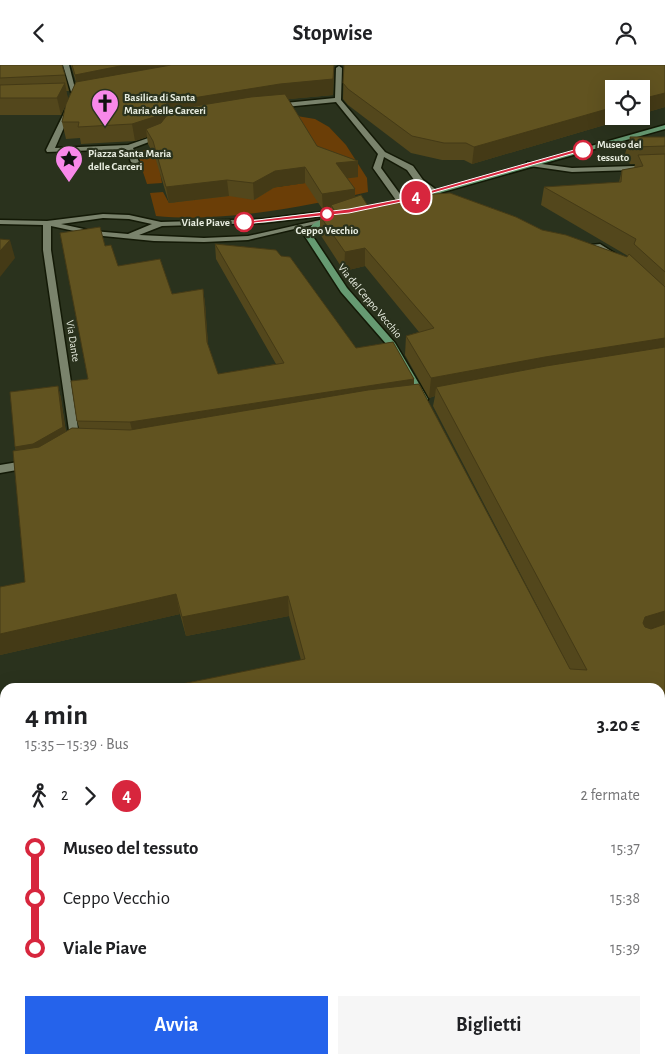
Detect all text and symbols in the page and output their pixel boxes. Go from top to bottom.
icon: back [25,19,53,47]
icon: person [612,19,640,47]
text: Stopwise [292,22,373,44]
map controls [605,80,650,125]
button: locate [605,80,650,125]
church icon: Basilica di Santa Maria delle Carceri [90,88,120,127]
place label: Basilica di Santa Maria delle Carceri [124,92,206,116]
place label: Museo del tessuto [597,139,642,163]
marker: Museo del tessuto [573,140,593,160]
place icon: Piazza Santa Maria delle Carceri [54,144,84,183]
place label: Piazza Santa Maria delle Carceri [88,148,172,172]
line badge: 4 [400,181,432,213]
text: 4 [411,188,421,206]
marker: Ceppo Vecchio [320,207,334,221]
marker: Viale Piave [234,212,254,232]
place label: Viale Piave [182,217,230,228]
place label: Ceppo Vecchio [296,225,359,236]
street label: Via del Ceppo Vecchio [336,262,404,340]
street label: Via Dante [64,319,82,363]
text: 4 min [25,702,88,730]
text: 3.20 € [597,716,640,735]
text: 15:35 – 15:39 · Bus [25,736,129,752]
icon: walk [25,782,53,810]
icon: forward [76,782,104,810]
text: 2 [61,787,68,803]
text: 4 [122,787,131,805]
text: 2 fermate [581,787,640,803]
text: Museo del tessuto [63,839,198,858]
text: 15:37 [611,840,640,856]
text: Ceppo Vecchio [63,889,170,908]
text: 15:38 [610,890,640,906]
text: Viale Piave [63,939,147,958]
text: 15:39 [610,940,640,956]
button: Avvia [25,996,328,1054]
button: Biglietti [338,996,640,1054]

